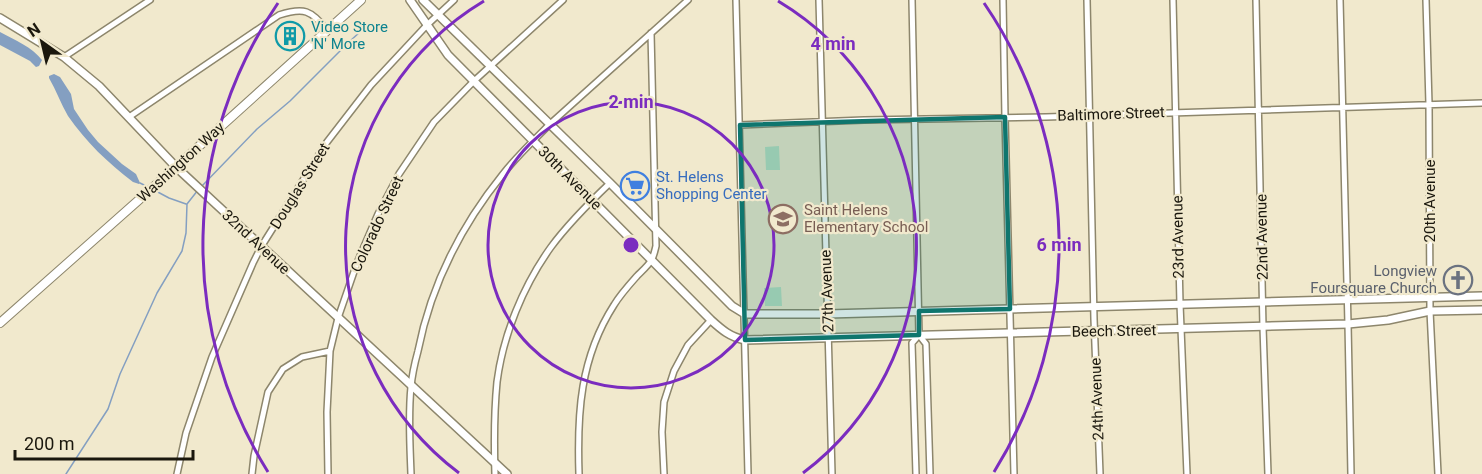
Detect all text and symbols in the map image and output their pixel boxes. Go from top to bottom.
north arrow [12,12,72,72]
place label: Video Store 'N' More [311,18,388,53]
text: N [24,19,44,41]
building icon: Video Store 'N' More [274,20,306,52]
text: 4 min [810,33,856,54]
text: 2 min [608,91,654,112]
street label: Baltimore Street [1057,103,1165,125]
street label: Washington Way [134,118,228,206]
street label: Douglas Street [266,140,334,232]
street label: 30th Avenue [534,142,606,214]
street label: 20th Avenue [1421,160,1439,242]
place label: St. Helens Shopping Center [656,168,767,203]
supermarket icon: St. Helens Shopping Center [619,170,651,202]
street label: Colorado Street [347,173,407,275]
street label: 22nd Avenue [1252,194,1272,280]
street label: 23rd Avenue [1168,195,1188,279]
place label: Saint Helens Elementary School [804,201,928,236]
school or university icon: Saint Helens Elementary School [767,203,799,235]
street label: 32nd Avenue [218,206,294,278]
text: 6 min [1036,234,1082,255]
centre of rings [621,235,641,255]
street label: 27th Avenue [817,249,837,333]
place label: Longview Foursquare Church [1310,262,1437,297]
church icon: Longview Foursquare Church [1442,264,1474,296]
street label: Beech Street [1072,321,1157,341]
street label: 24th Avenue [1087,357,1107,441]
scale bar [15,423,194,461]
text: 200 m [24,433,75,454]

